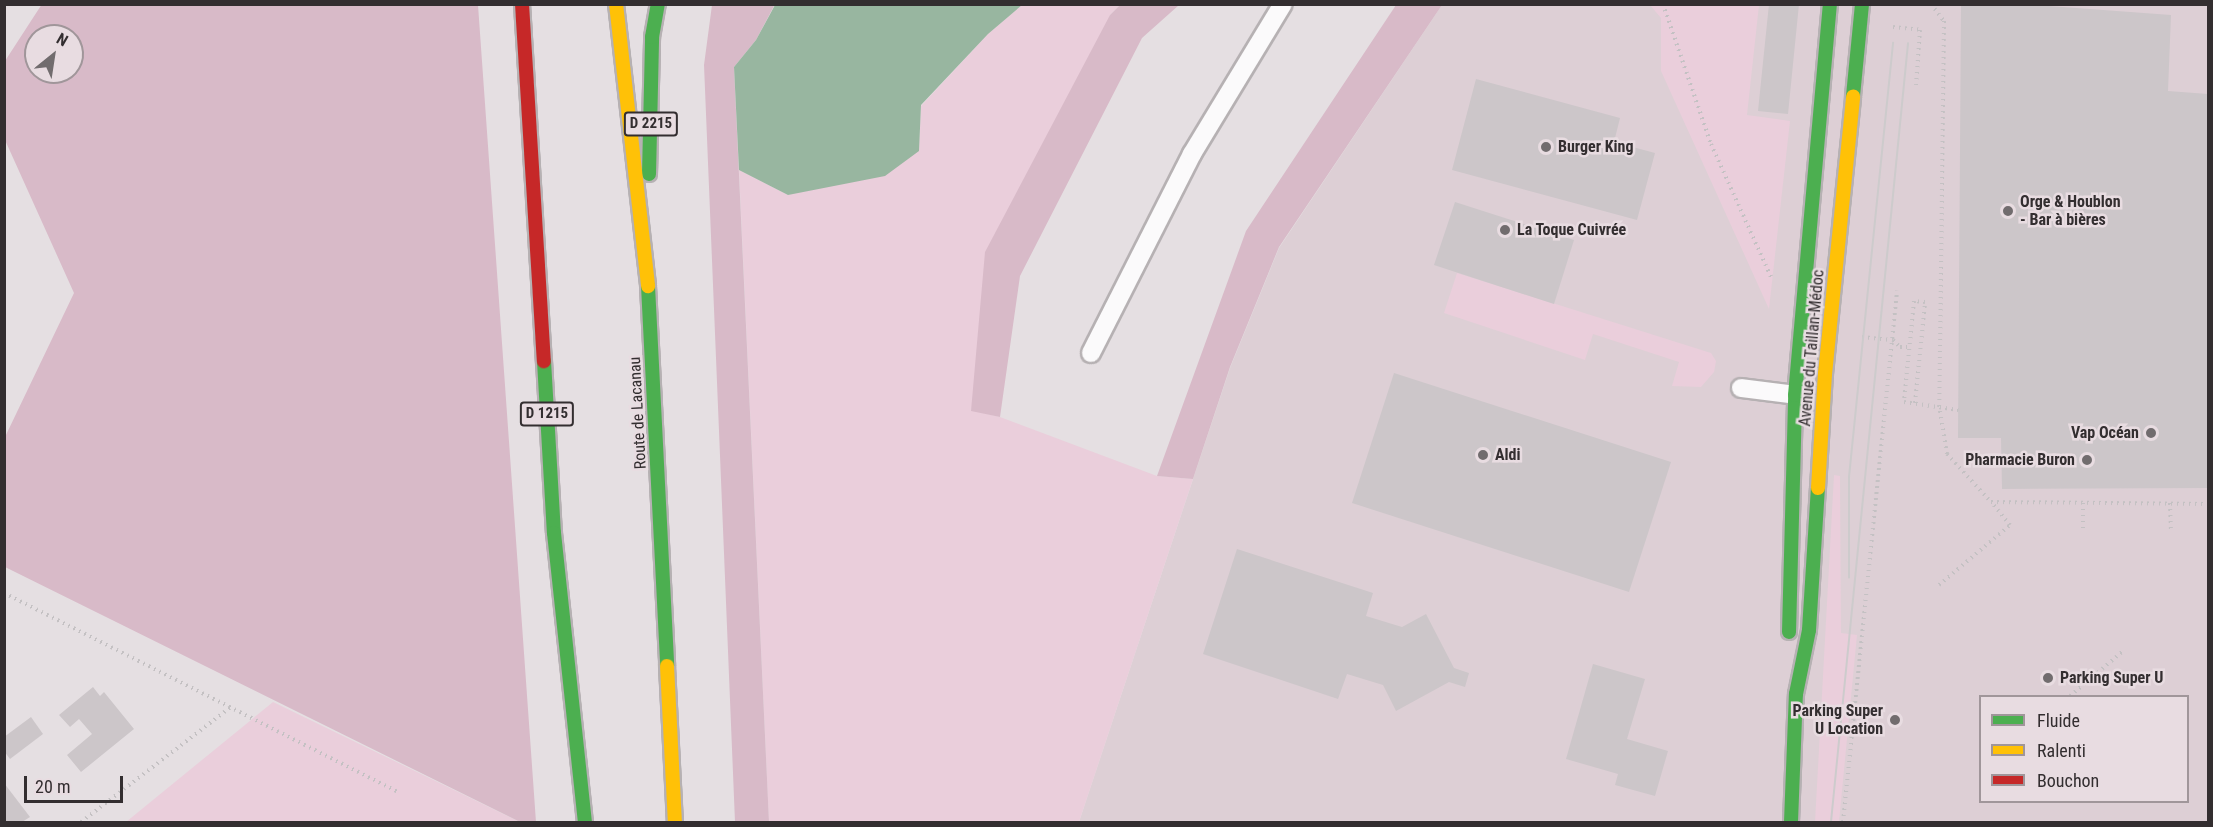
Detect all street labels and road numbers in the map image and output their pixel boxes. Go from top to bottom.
road number: D 2215 [622,112,680,136]
street label: Avenue du Taillan-Médoc [1796,269,1828,427]
street label: Route de Lacanau [625,356,651,470]
road number: D 1215 [518,402,576,426]

